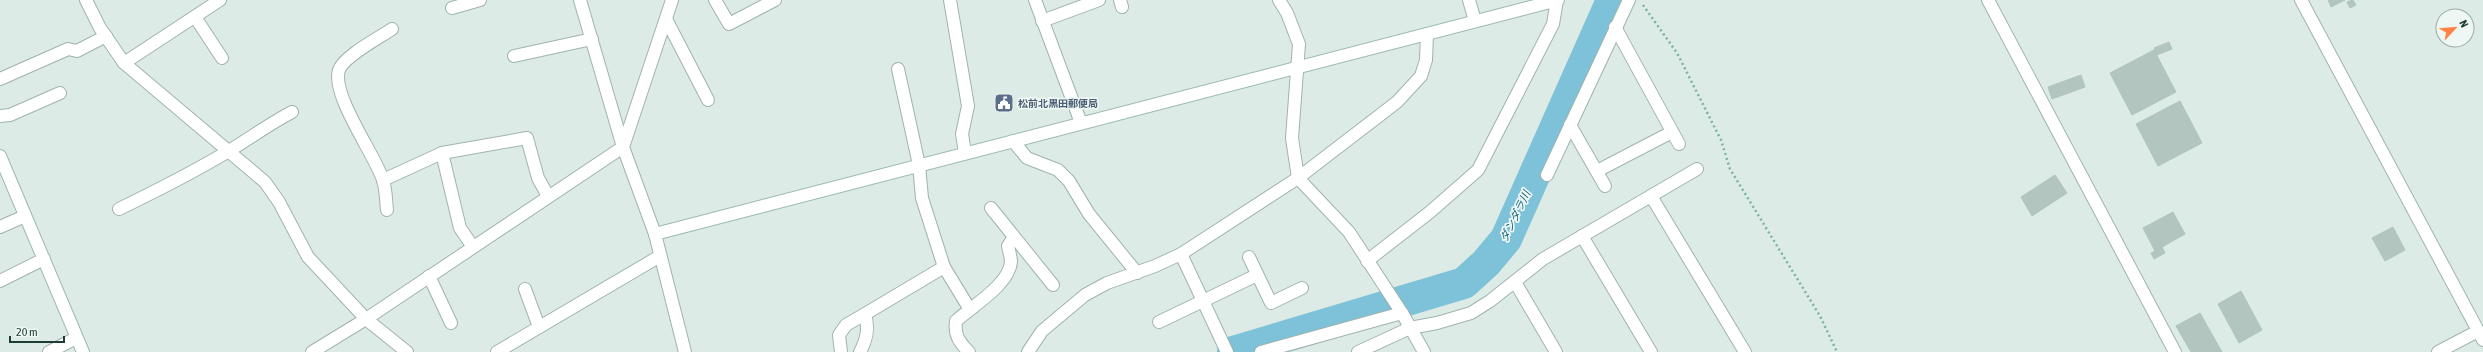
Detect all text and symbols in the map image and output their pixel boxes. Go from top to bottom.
north arrow [2435,8,2475,48]
text: N [2457,18,2471,29]
public building icon: 松前北黒田郵便局 [993,92,1015,114]
place label: 松前北黒田郵便局 [1018,98,1098,109]
water label: ダンダラ川 [1498,188,1533,243]
scale bar [10,318,64,344]
text: 20 m [16,325,38,339]

